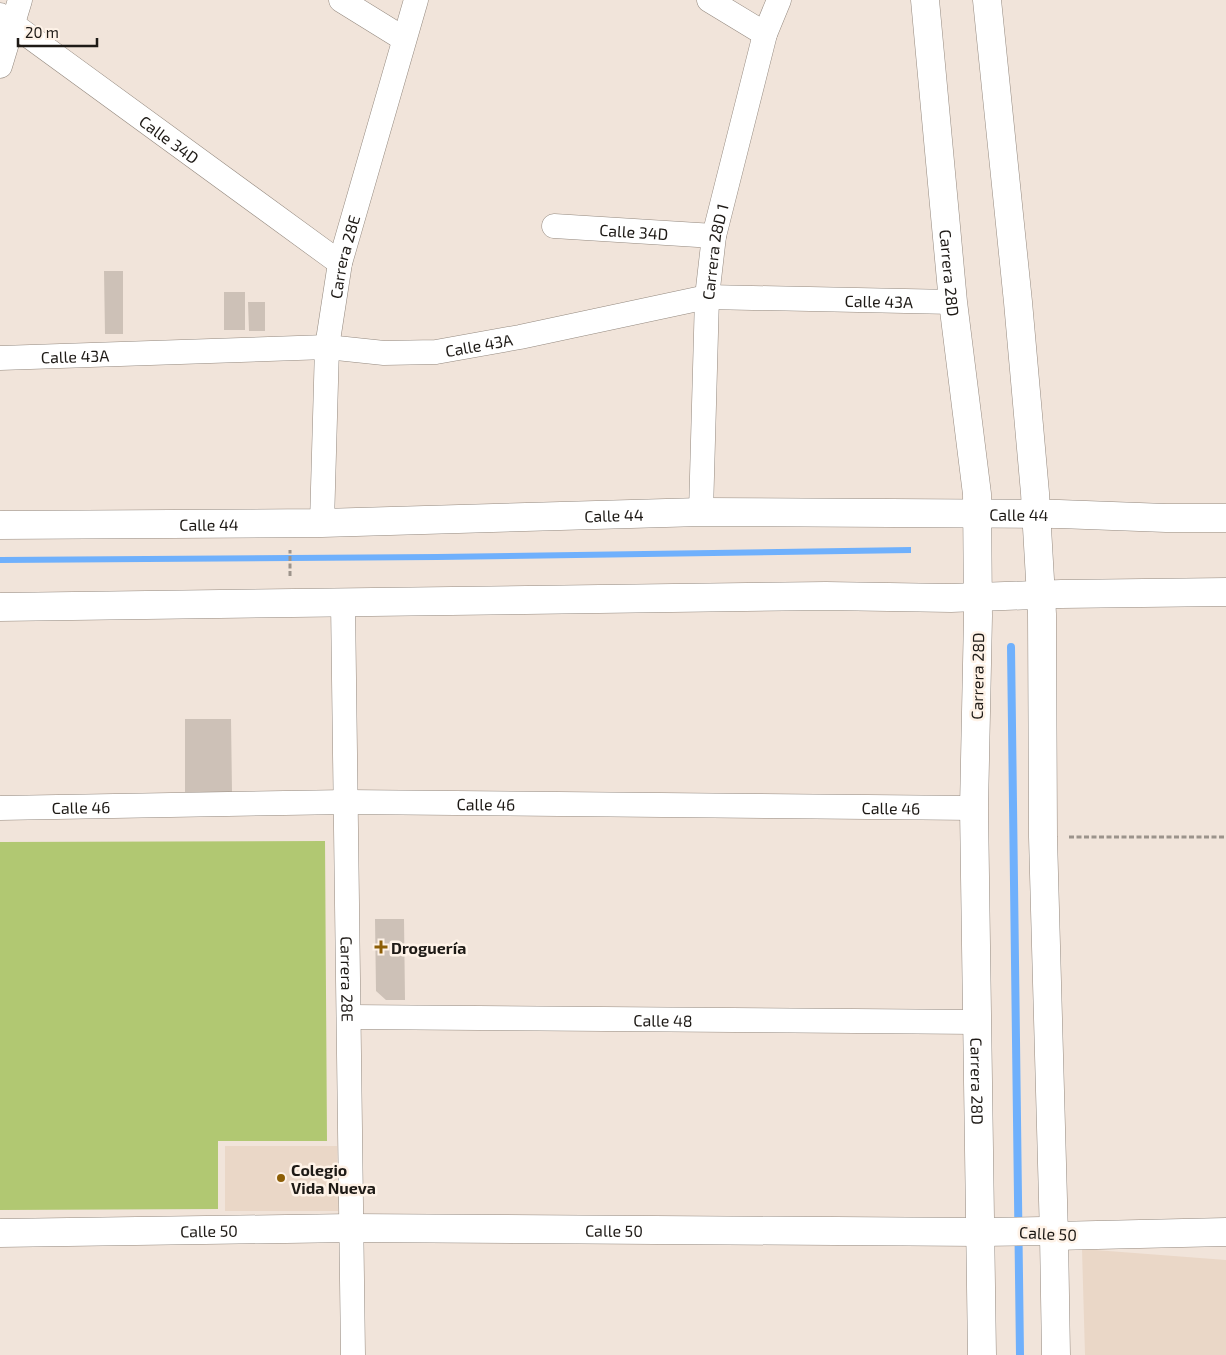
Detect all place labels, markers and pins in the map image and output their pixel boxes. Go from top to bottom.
place label: Droguería [391,938,466,957]
marker: Droguería [375,941,387,953]
place label: Colegio Vida Nueva [291,1160,376,1197]
marker: Colegio Vida Nueva [275,1172,287,1184]

